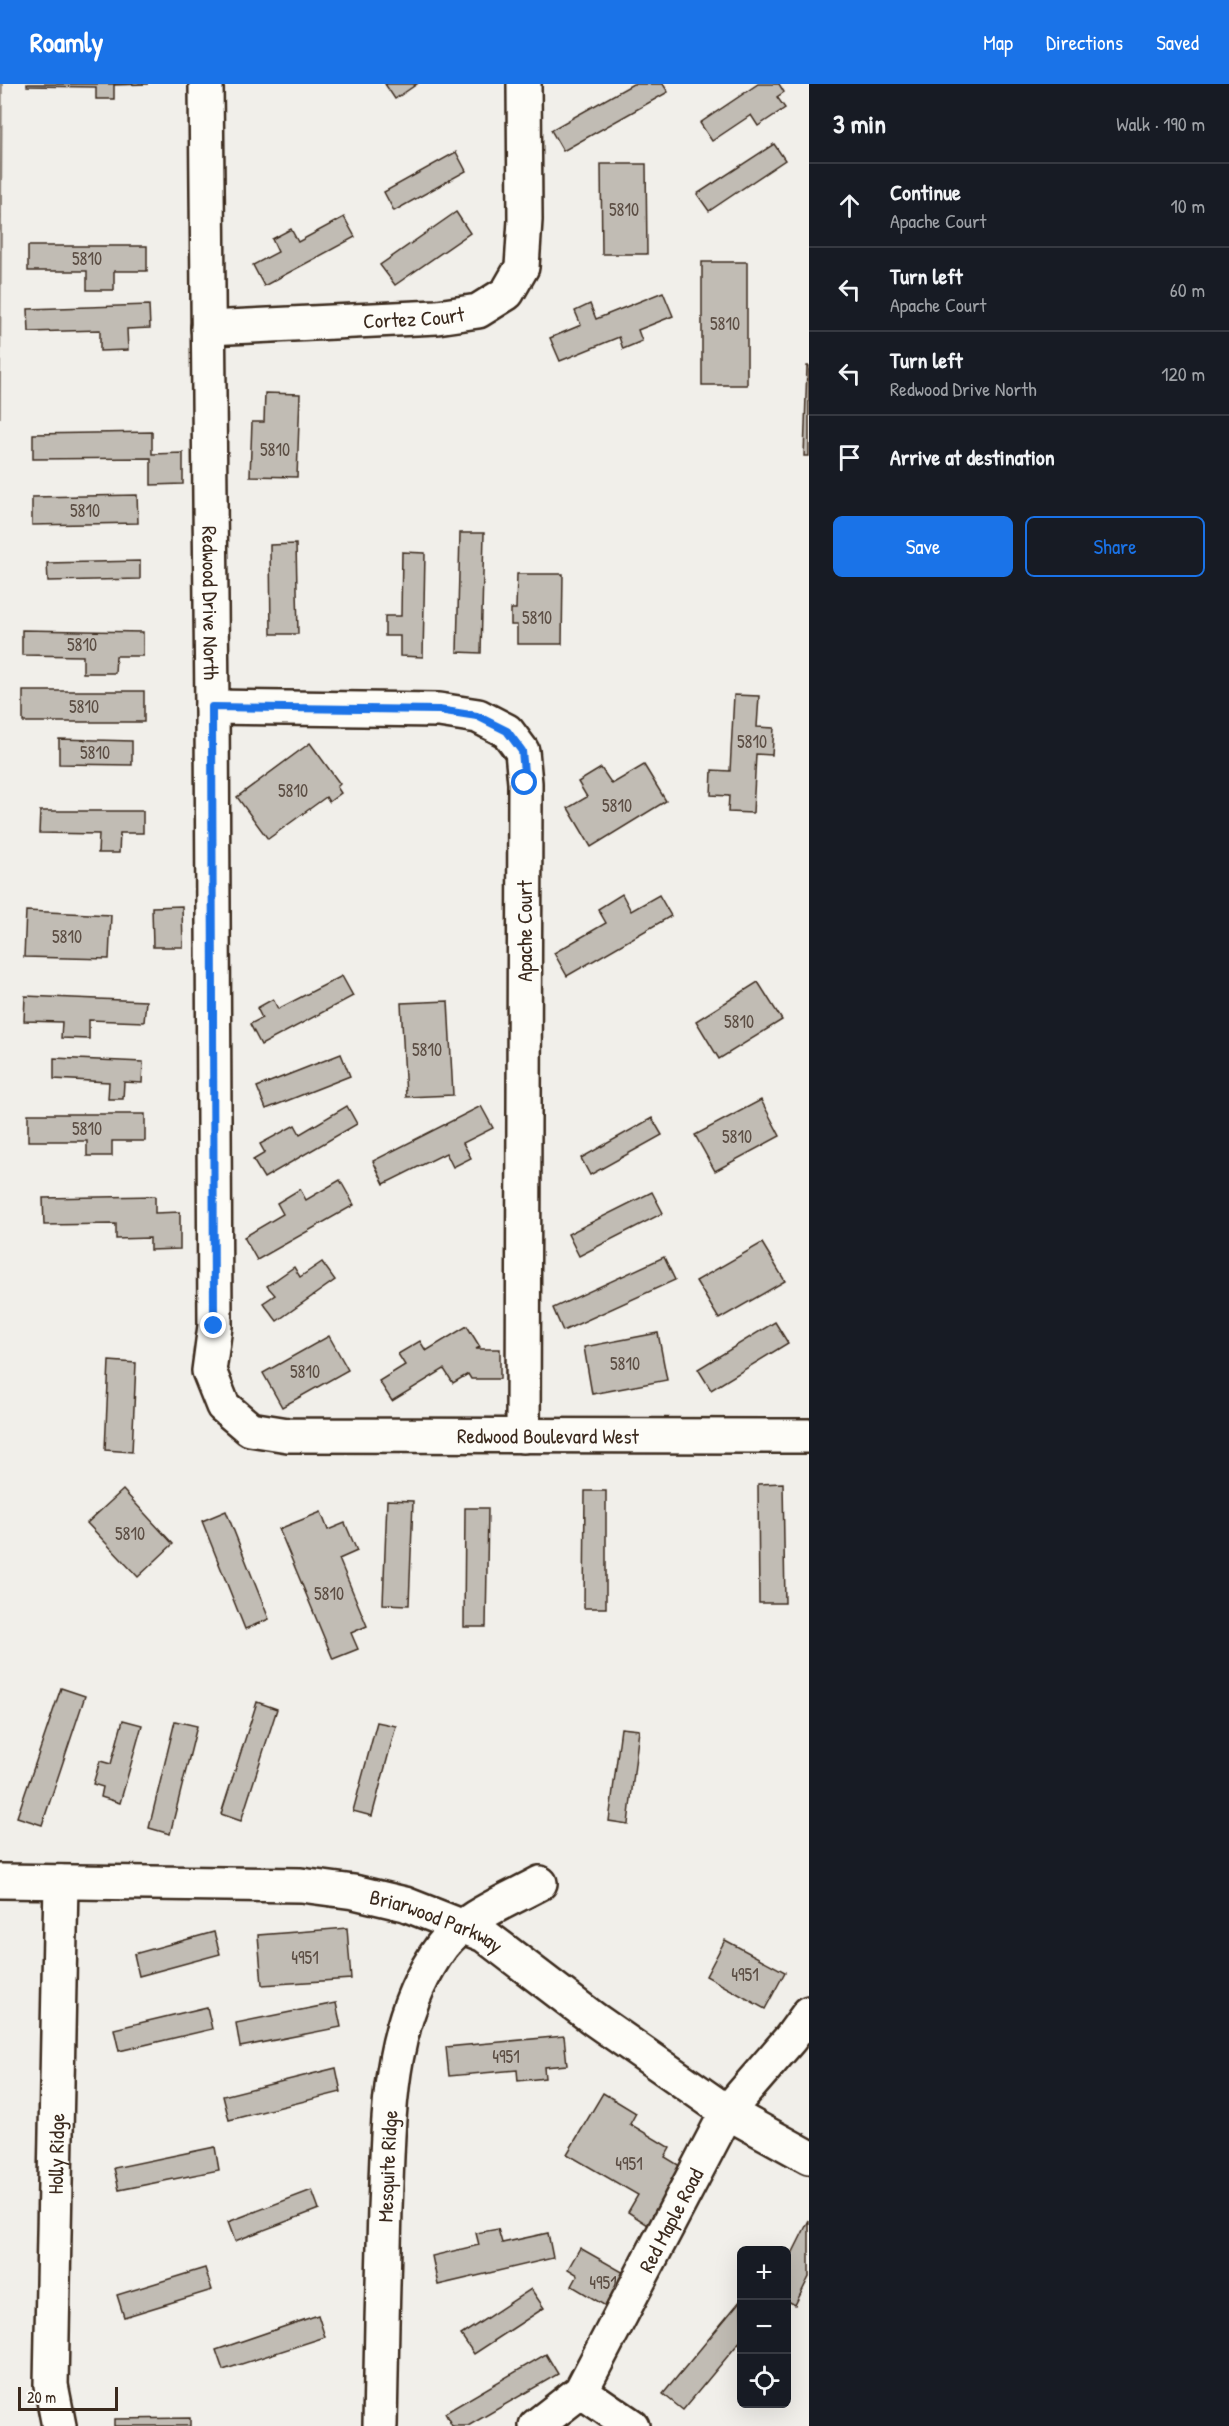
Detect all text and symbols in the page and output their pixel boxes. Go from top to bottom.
text: Roamly [30,23,103,61]
text: Map [983,28,1013,57]
text: Directions [1046,28,1123,57]
text: Saved [1156,28,1199,57]
text: 3 min [833,106,886,141]
text: Walk · 190 m [1116,110,1205,137]
text: Continue [890,177,961,207]
icon: ahead [833,189,866,222]
text: 10 m [1171,192,1205,219]
house number: 5810 [609,197,639,222]
text: Apache Court [890,207,986,234]
house number: 5810 [72,246,102,271]
text: Turn left [890,261,963,291]
icon: left [833,273,866,306]
text: 60 m [1170,276,1205,303]
text: Apache Court [890,291,986,318]
street label: Cortez Court [363,299,467,335]
house number: 5810 [710,311,740,336]
text: Turn left [890,345,963,375]
icon: left [833,357,866,390]
text: 120 m [1161,360,1205,387]
text: Redwood Drive North [890,375,1037,402]
house number: 5810 [260,437,290,462]
icon: arrive [833,441,866,474]
text: Arrive at destination [890,442,1055,472]
house number: 5810 [70,498,100,523]
button: Save [833,516,1013,577]
button: Share [1025,516,1205,577]
street label: Redwood Drive North [196,526,226,680]
house number: 5810 [522,605,552,630]
house number: 5810 [67,632,97,657]
house number: 5810 [69,694,99,719]
house number: 5810 [737,729,767,754]
house number: 5810 [80,740,110,765]
route start [511,769,537,795]
house number: 5810 [278,778,308,803]
house number: 5810 [602,793,632,818]
street label: Apache Court [510,880,539,982]
house number: 5810 [52,924,82,949]
house number: 5810 [724,1009,754,1034]
house number: 5810 [412,1037,442,1062]
house number: 5810 [72,1116,102,1141]
house number: 5810 [722,1124,752,1149]
route end [200,1312,226,1338]
house number: 5810 [610,1351,640,1376]
house number: 5810 [290,1359,320,1384]
street label: Redwood Boulevard West [457,1421,640,1450]
house number: 5810 [115,1521,145,1546]
house number: 5810 [314,1581,344,1606]
street label: Briarwood Parkway [367,1882,510,1959]
house number: 4951 [291,1945,319,1970]
house number: 4951 [731,1962,759,1987]
house number: 4951 [492,2044,520,2069]
street label: Mesquite Ridge [370,2109,404,2223]
street label: Holly Ridge [40,2113,71,2195]
house number: 4951 [615,2151,643,2176]
street label: Red Maple Road [631,2163,710,2277]
map controls [737,2246,791,2408]
button: + [737,2246,791,2300]
house number: 4951 [589,2270,617,2295]
button: − [737,2300,791,2354]
button: locate [737,2354,791,2408]
scale bar [18,2384,118,2412]
text: 20 m [27,2386,56,2408]

